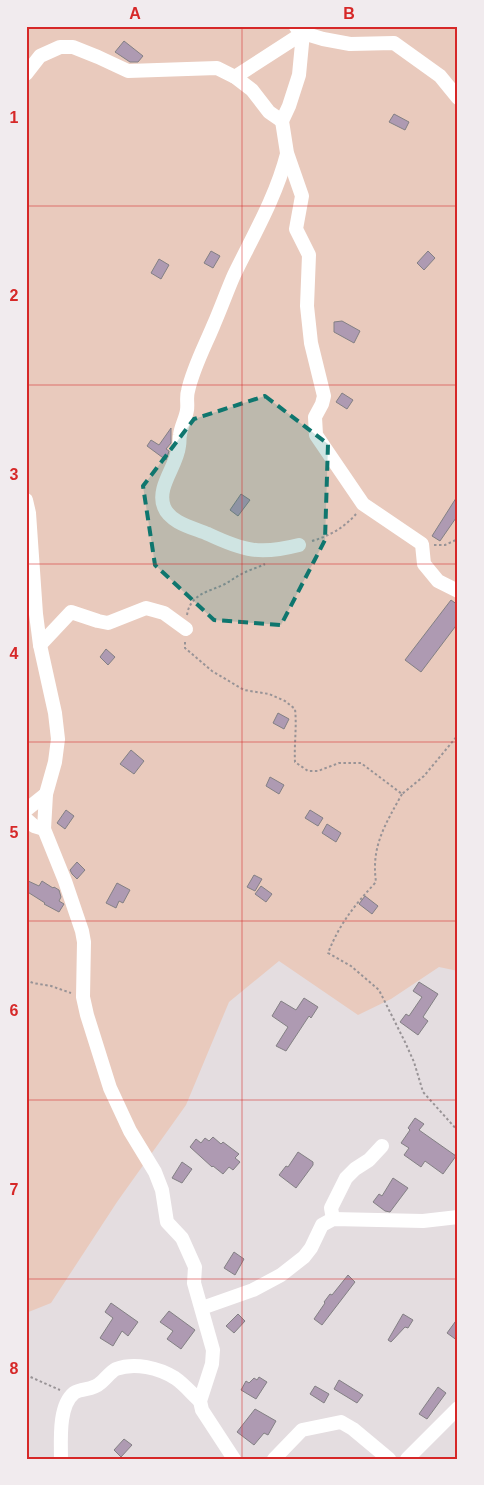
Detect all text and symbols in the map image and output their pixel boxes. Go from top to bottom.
text: A [129,5,141,22]
text: B [343,5,355,22]
text: 1 [10,109,19,126]
text: 2 [10,287,19,304]
text: 3 [10,466,19,483]
text: 4 [10,645,19,662]
text: 5 [10,824,19,841]
text: 6 [10,1002,19,1019]
text: 7 [10,1181,19,1198]
text: 8 [10,1360,19,1377]

